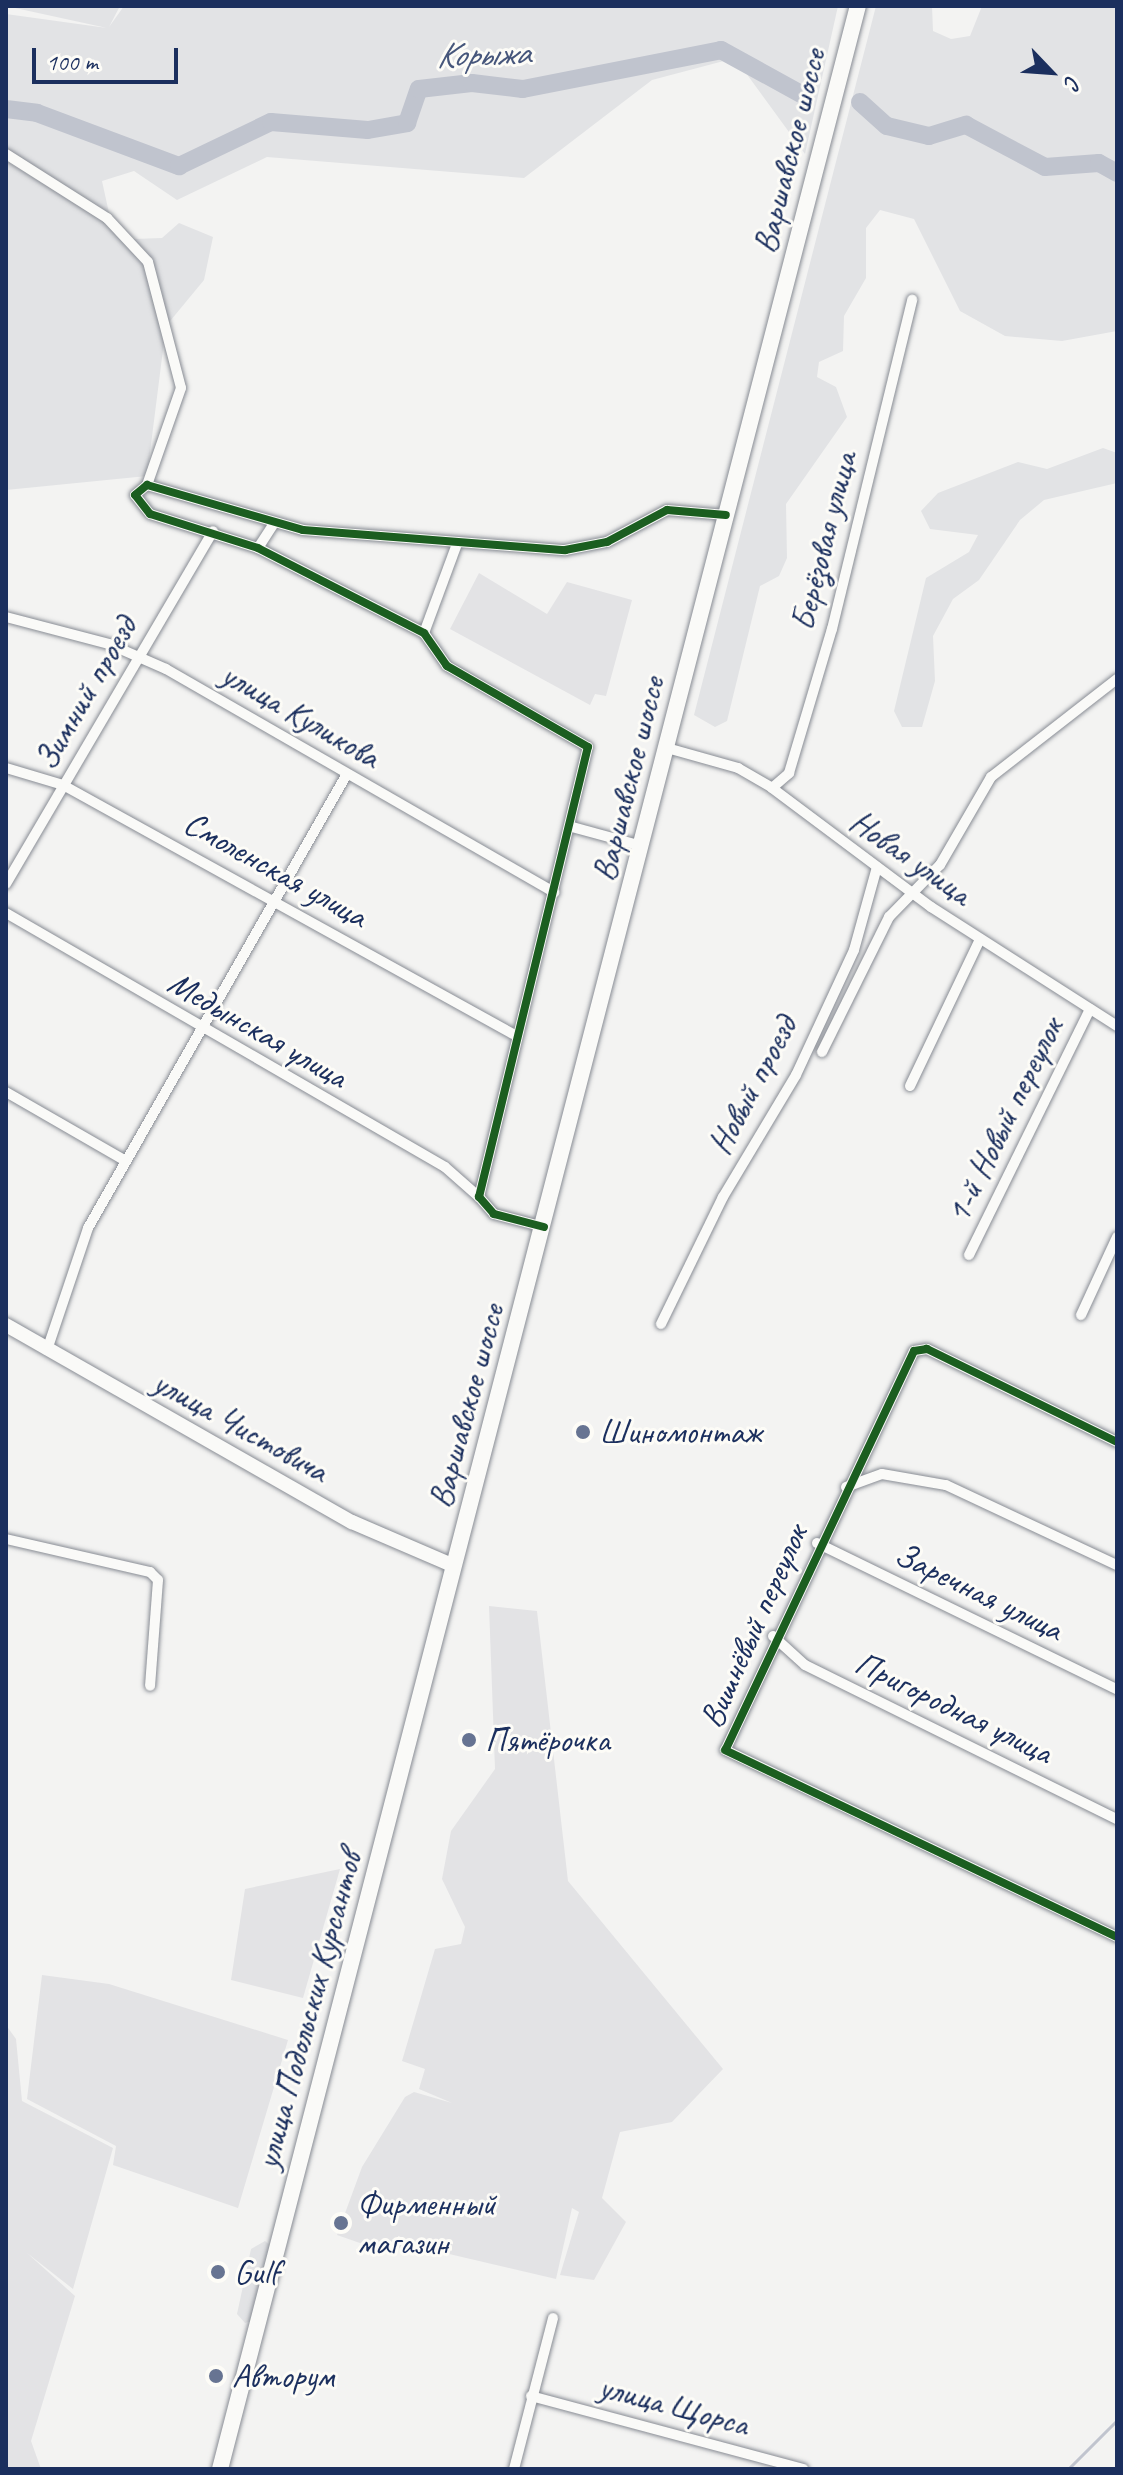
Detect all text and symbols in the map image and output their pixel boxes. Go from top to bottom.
water label: Корыжа [435,31,531,77]
scale bar [36,32,182,82]
north arrow [1011,32,1091,112]
street label: Варшавское шоссе [744,44,834,258]
text: 100 m [46,47,98,77]
text: С [1058,71,1088,93]
street label: Берёзовая улица [781,448,865,634]
street label: Зимний проезд [25,609,145,777]
street label: улица Куликова [214,653,388,777]
street label: Варшавское шоссе [583,672,673,886]
street label: Новая улица [842,800,980,914]
street label: Смоленская улица [176,801,376,937]
street label: Медынская улица [160,961,356,1097]
street label: Новый проезд [699,1009,805,1161]
street label: 1-й Новый переулок [937,1011,1071,1229]
street label: Варшавское шоссе [419,1299,513,1513]
street label: улица Чистовича [145,1360,337,1492]
place label: Шиномонтаж [599,1412,761,1452]
marker: Шиномонтаж [574,1423,592,1441]
street label: Вишнёвый переулок [690,1518,816,1734]
street label: Заречная улица [888,1532,1070,1650]
street label: Пригородная улица [848,1641,1060,1773]
place label: Пятёрочка [485,1720,610,1760]
marker: Пятёрочка [460,1731,478,1749]
street label: улица Подольских Курсантов [246,1848,370,2172]
place label: Фирменный магазин [357,2183,496,2262]
marker: Фирменный магазин [332,2214,350,2232]
place label: Gulf [234,2252,279,2292]
marker: Gulf [209,2263,227,2281]
place label: Авторум [232,2356,334,2396]
street label: улица Щорса [595,2366,753,2444]
marker: Авторум [207,2367,225,2385]

